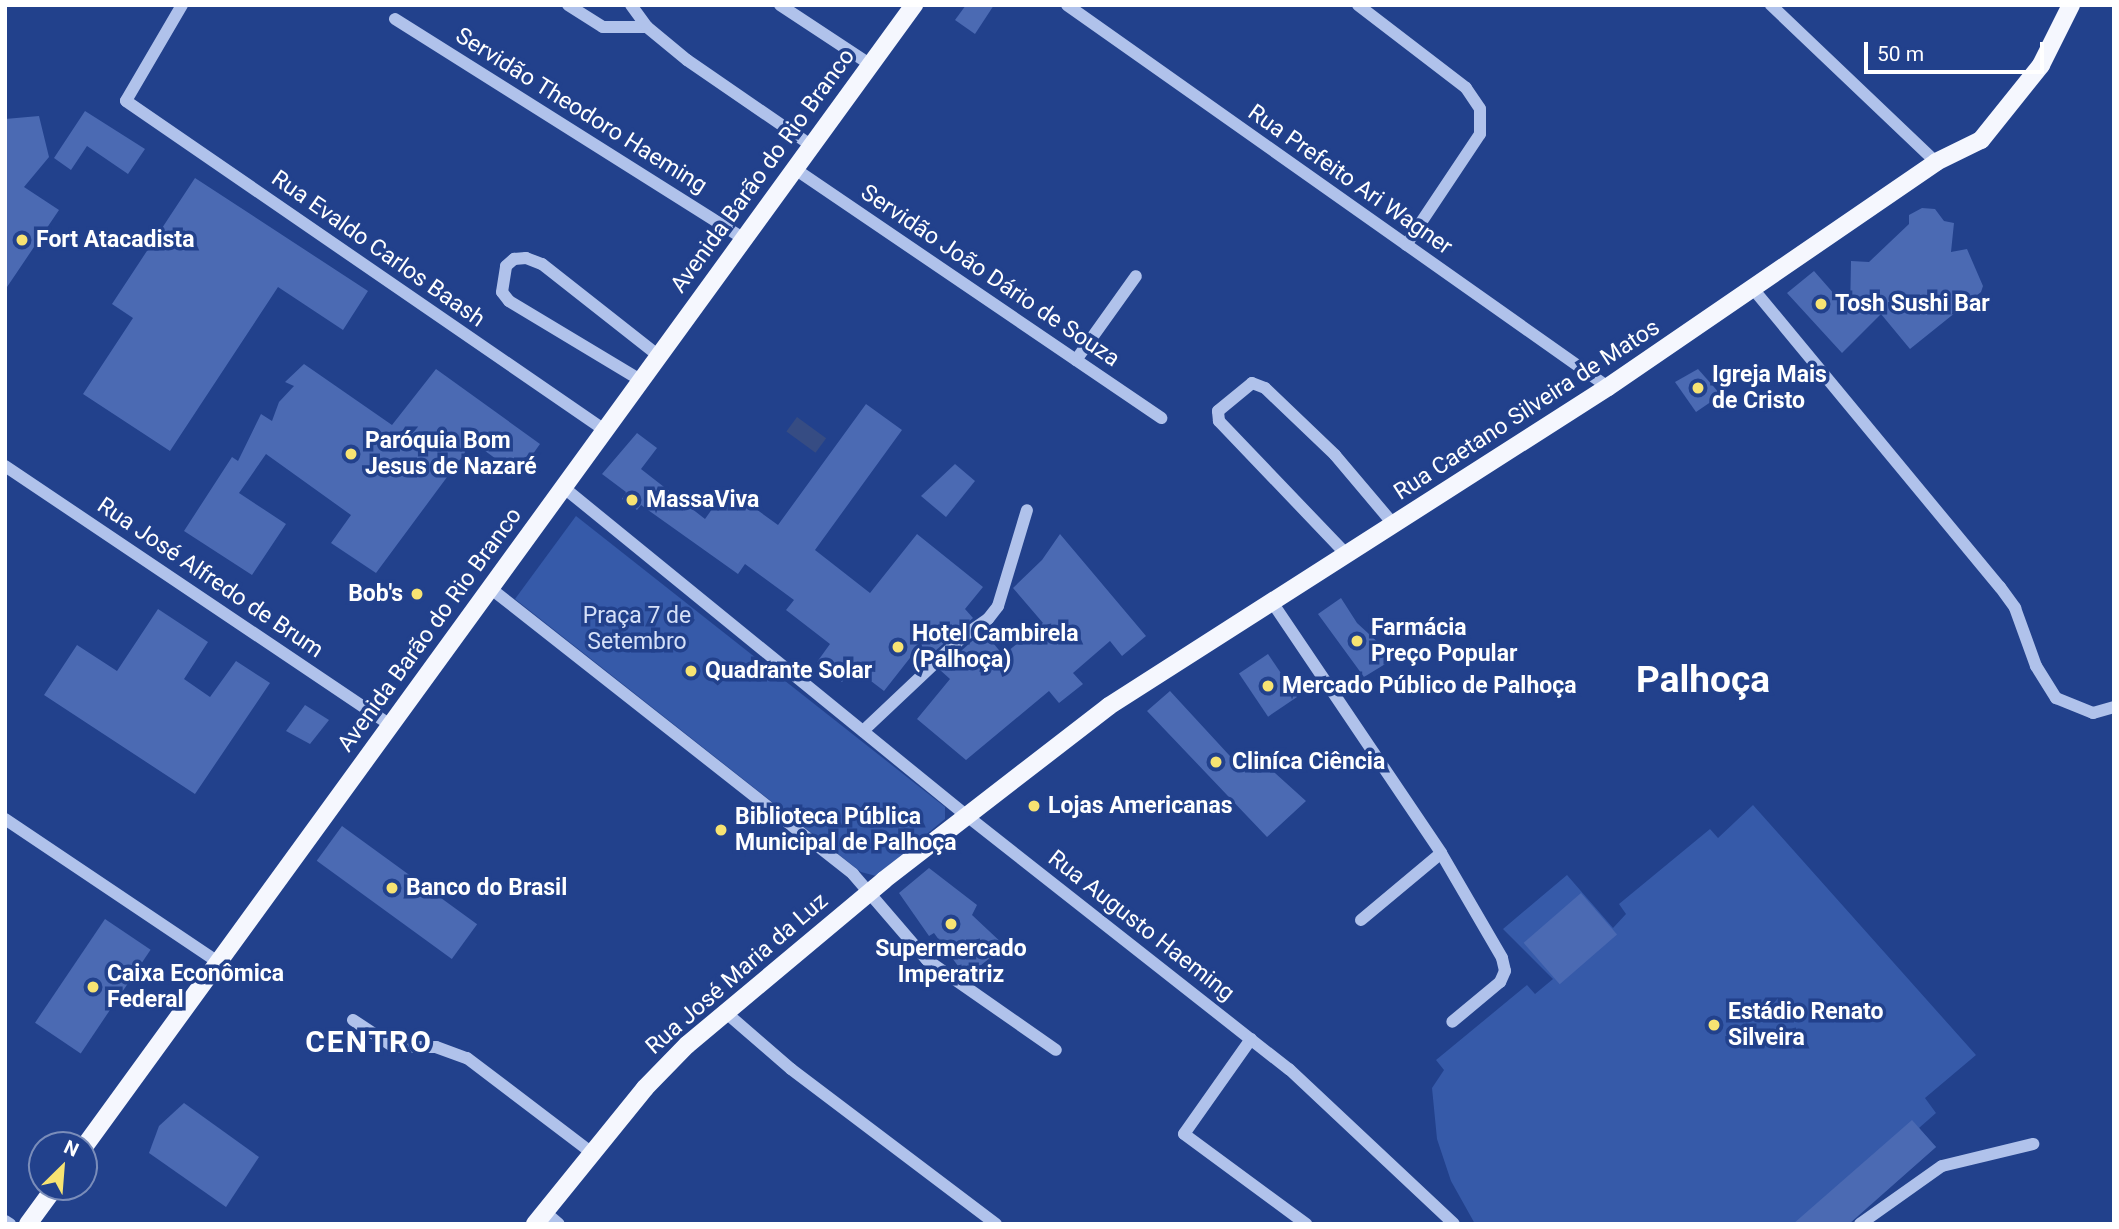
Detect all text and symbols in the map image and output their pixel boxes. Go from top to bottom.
street label: Servidão Theodoro Haeming [450,22,712,200]
scale bar [1867,28,2047,72]
text: 50 m [1877,42,1924,66]
street label: Avenida Barão do Rio Branco [665,44,861,298]
street label: Rua Prefeito Ari Wagner [1242,99,1458,261]
street label: Rua Evaldo Carlos Baash [266,165,490,333]
street label: Servidão João Dário de Souza [855,179,1125,373]
place label: Fort Atacadista [36,226,194,254]
marker: Fort Atacadista [14,232,30,248]
place label: Tosh Sushi Bar [1835,290,1990,318]
marker: Tosh Sushi Bar [1813,296,1829,312]
street label: Rua Caetano Silveira de Matos [1389,314,1665,506]
place label: Igreja Mais de Cristo [1712,361,1827,415]
marker: Igreja Mais de Cristo [1690,380,1706,396]
place label: Paróquia Bom Jesus de Nazaré [365,427,537,481]
marker: Paróquia Bom Jesus de Nazaré [343,446,359,462]
place label: MassaViva [646,486,759,514]
street label: Rua José Alfredo de Brum [92,492,328,664]
marker: MassaViva [624,492,640,508]
street label: Avenida Barão do Rio Branco [332,503,528,757]
place label: Bob's [348,580,403,608]
marker: Bob's [409,586,425,602]
park label: Praça 7 de Setembro [583,602,691,656]
place label: Farmácia Preço Popular [1371,614,1517,668]
place label: Hotel Cambirela (Palhoça) [912,620,1079,674]
marker: Farmácia Preço Popular [1349,633,1365,649]
marker: Hotel Cambirela (Palhoça) [890,639,906,655]
place label: Quadrante Solar [705,657,872,685]
district label: Palhoça [1636,658,1770,702]
marker: Quadrante Solar [683,663,699,679]
place label: Mercado Público de Palhoça [1282,672,1577,700]
marker: Mercado Público de Palhoça [1260,678,1276,694]
place label: Cliníca Ciência [1232,748,1385,776]
marker: Cliníca Ciência [1206,752,1226,772]
place label: Lojas Americanas [1048,792,1232,820]
marker: Lojas Americanas [1026,798,1042,814]
place label: Biblioteca Pública Municipal de Palhoça [735,803,956,857]
marker: Biblioteca Pública Municipal de Palhoça [713,822,729,838]
street label: Rua Augusto Haeming [1042,845,1240,1007]
place label: Banco do Brasil [406,874,567,902]
marker: Banco do Brasil [384,880,400,896]
street label: Rua José Maria da Luz [640,887,834,1061]
marker: Supermercado Imperatriz [943,916,959,932]
place label: Supermercado Imperatriz [875,935,1027,989]
place label: Caixa Econômica Federal [107,960,284,1014]
marker: Caixa Econômica Federal [85,979,101,995]
place label: Estádio Renato Silveira [1728,998,1883,1052]
marker: Estádio Renato Silveira [1706,1017,1722,1033]
district label: CENTRO [306,1024,432,1060]
north arrow [28,1131,98,1201]
text: N [60,1135,82,1162]

